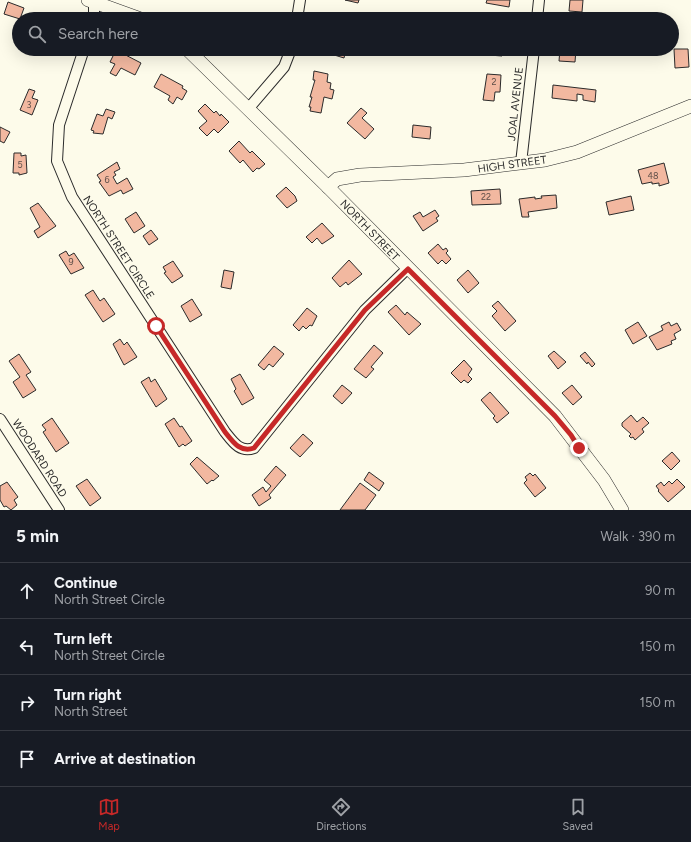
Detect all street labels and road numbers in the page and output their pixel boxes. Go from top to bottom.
street label: JOAL AVENUE [505,67,526,142]
street label: HIGH STREET [477,153,547,176]
street label: NORTH STREET CIRCLE [80,193,157,301]
street label: NORTH STREET [337,197,402,264]
street label: WOODARD ROAD [10,417,70,500]

